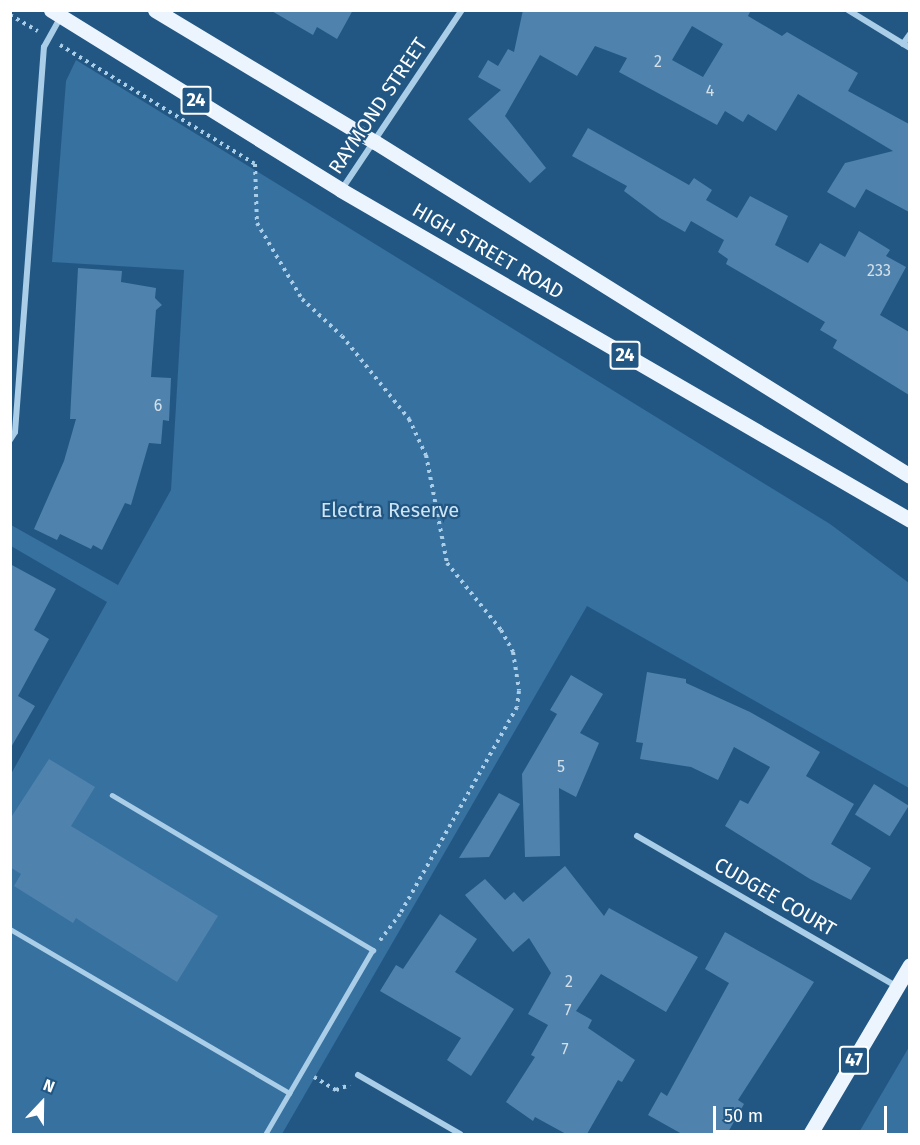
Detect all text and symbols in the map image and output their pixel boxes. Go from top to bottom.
street label: RAYMOND STREET [324,33,432,179]
house number: 2 [654,52,662,72]
house number: 4 [706,81,714,101]
road number: 24 [180,85,212,115]
street label: HIGH STREET ROAD [408,198,568,304]
house number: 233 [867,261,891,281]
road number: 24 [608,340,642,370]
house number: 6 [154,396,162,416]
park label: Electra Reserve [321,498,459,522]
house number: 5 [557,757,565,777]
street label: CUDGEE COURT [710,853,840,941]
house number: 2 [565,972,573,992]
house number: 7 [564,1001,572,1021]
house number: 7 [561,1040,569,1060]
road number: 47 [838,1045,870,1075]
north arrow [12,1073,72,1133]
text: N [40,1075,57,1097]
scale bar [716,1094,890,1132]
text: 50 m [724,1105,763,1127]

